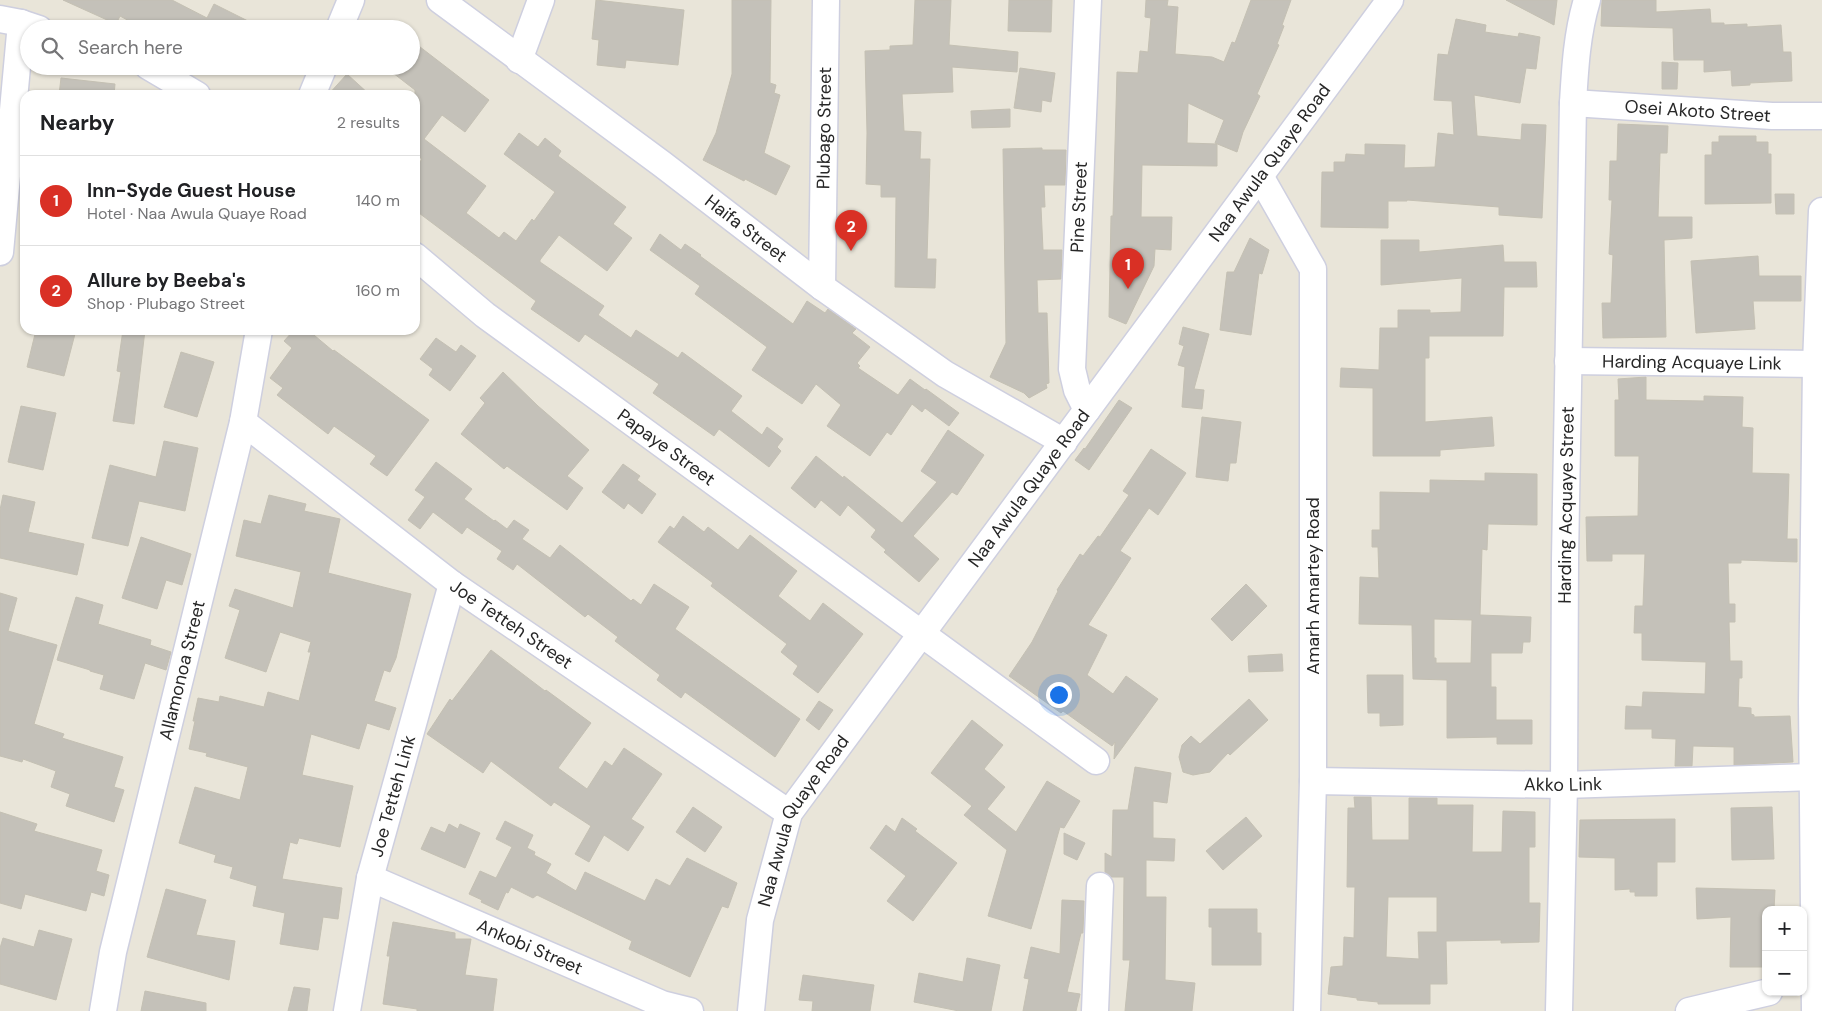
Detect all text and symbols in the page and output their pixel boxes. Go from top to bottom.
search box [20,20,420,75]
icon: search [38,34,66,62]
text: Search here [78,35,183,60]
street label: Plubago Street [811,67,837,189]
street label: Naa Awula Quaye Road [1203,79,1336,247]
street label: Osei Akoto Street [1624,94,1772,128]
text: Nearby [40,109,114,137]
text: 2 results [337,112,400,133]
street label: Pine Street [1065,161,1093,253]
text: Inn-Syde Guest House [87,178,296,203]
street label: Haifa Street [700,189,792,268]
text: 1 [53,190,59,211]
text: 140 m [356,190,400,211]
text: Hotel · Naa Awula Quaye Road [87,203,307,224]
pin: 2 [835,210,867,251]
pin: 1 [1112,248,1144,289]
text: Allure by Beeba's [87,268,246,293]
text: 2 [51,280,61,301]
text: 160 m [356,280,400,301]
text: Shop · Plubago Street [87,293,245,314]
street label: Harding Acquaye Link [1602,349,1782,376]
street label: Papaye Street [612,403,720,491]
street label: Naa Awula Quaye Road [963,405,1095,572]
street label: Harding Acquaye Street [1553,406,1580,604]
street label: Amarh Amartey Road [1301,497,1325,675]
street label: Joe Tetteh Street [445,574,577,674]
street label: Allamonoa Street [153,598,211,743]
your location [1046,682,1072,708]
street label: Naa Awula Quaye Road [752,730,855,909]
street label: Joe Tetteh Link [364,732,421,860]
street label: Akko Link [1524,772,1602,797]
map controls [1762,906,1807,996]
button: + [1762,906,1807,951]
street label: Ankobi Street [473,914,586,980]
button: − [1762,951,1807,996]

